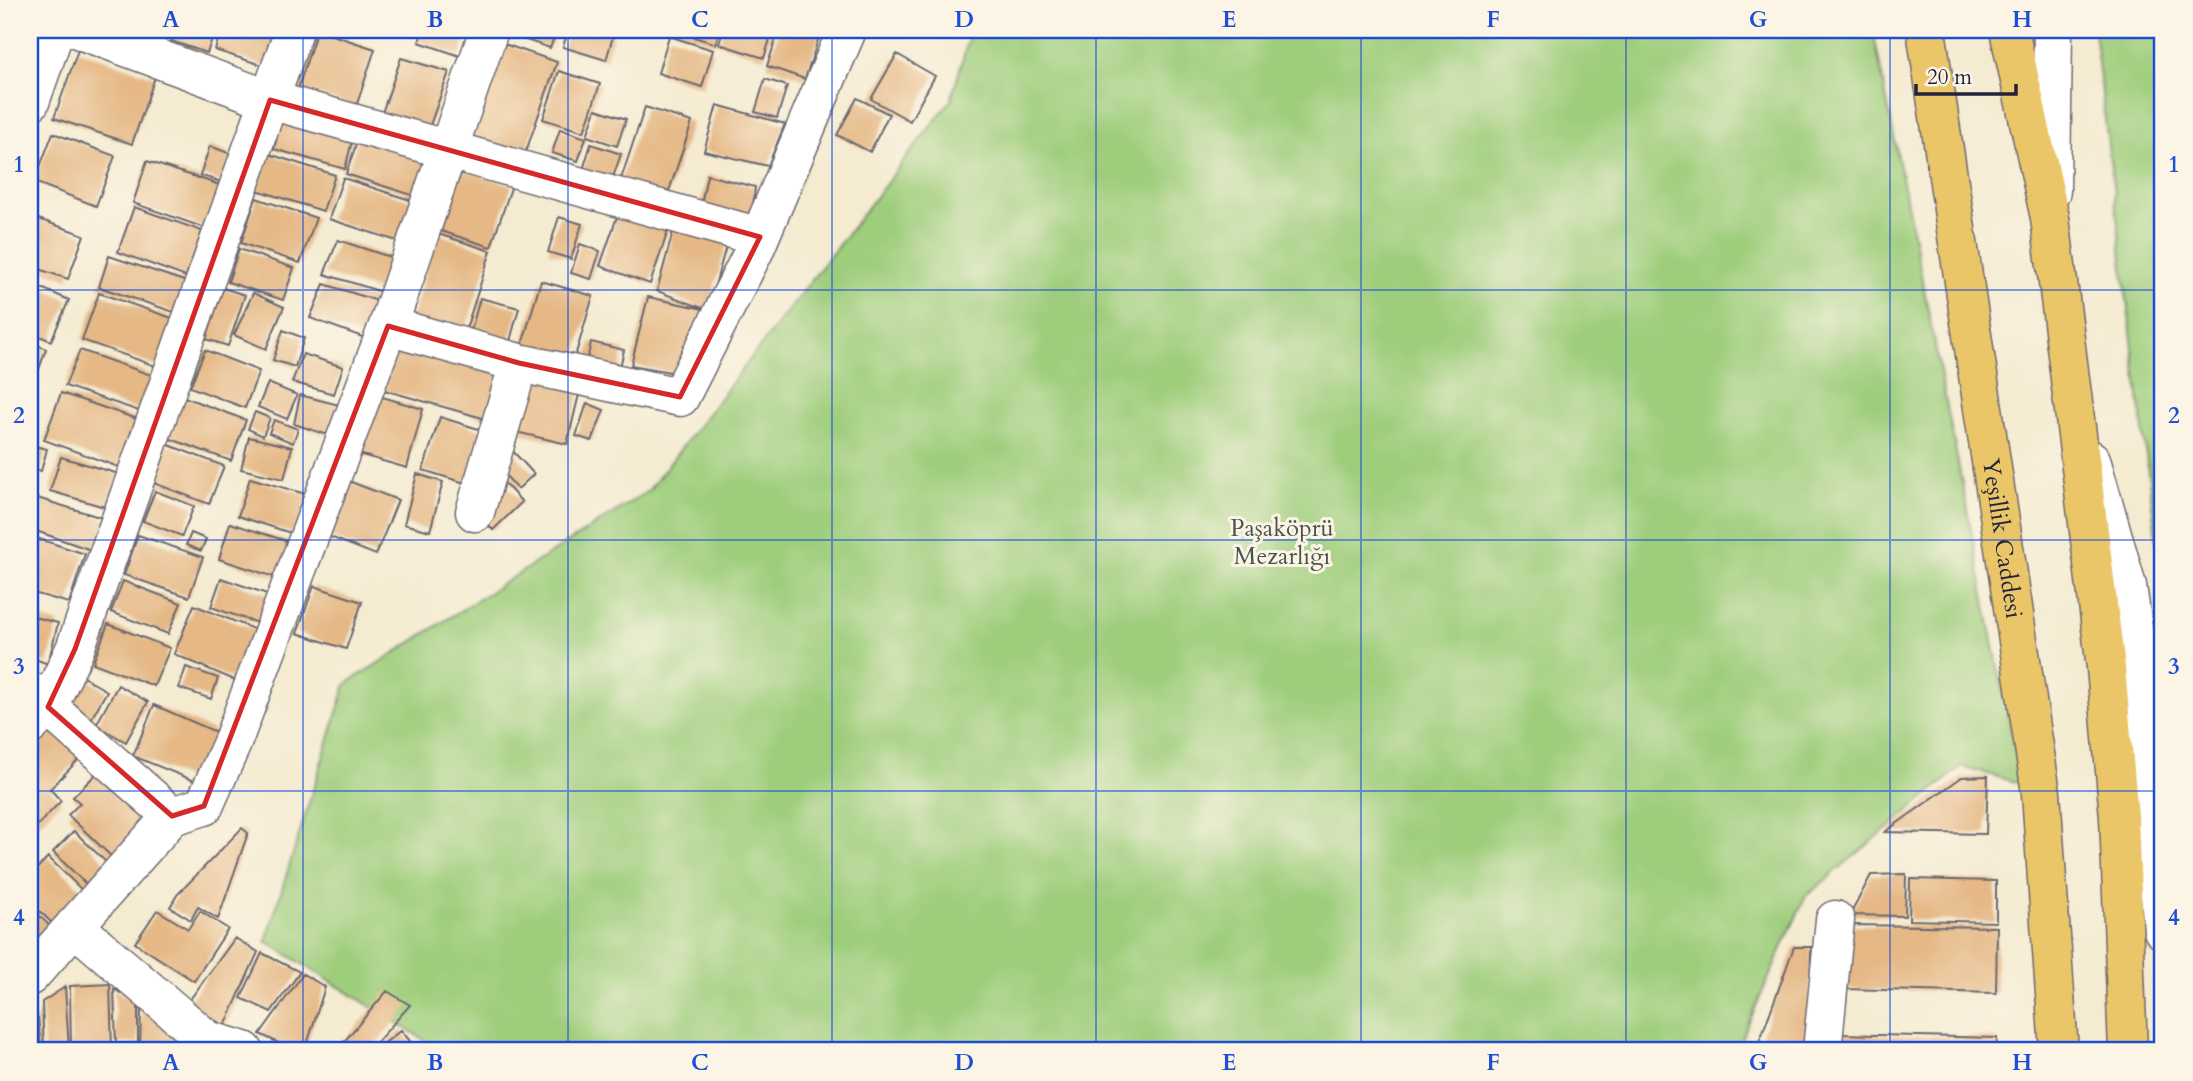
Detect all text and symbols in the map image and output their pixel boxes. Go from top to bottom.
text: A [162,4,180,35]
text: B [427,4,443,35]
text: C [691,4,709,35]
text: D [954,4,974,35]
text: E [1222,4,1236,35]
text: F [1486,4,1500,35]
text: G [1749,4,1768,35]
text: H [2012,4,2032,35]
scale bar [1916,52,2016,96]
text: 20 m [1927,63,1972,92]
text: 1 [13,149,25,180]
text: 1 [2168,149,2180,180]
text: 2 [13,400,25,431]
text: 2 [2168,400,2180,431]
street label: Yeşillik Caddesi [1974,456,2031,621]
park label: Paşaköprü Mezarlığı [1230,512,1334,573]
text: 3 [13,651,25,682]
text: 3 [2168,651,2180,682]
text: 4 [13,902,25,933]
text: 4 [2168,902,2180,933]
text: A [162,1047,180,1078]
text: B [427,1047,443,1078]
text: C [691,1047,709,1078]
text: D [954,1047,974,1078]
text: E [1222,1047,1236,1078]
text: F [1486,1047,1500,1078]
text: G [1749,1047,1768,1078]
text: H [2012,1047,2032,1078]

